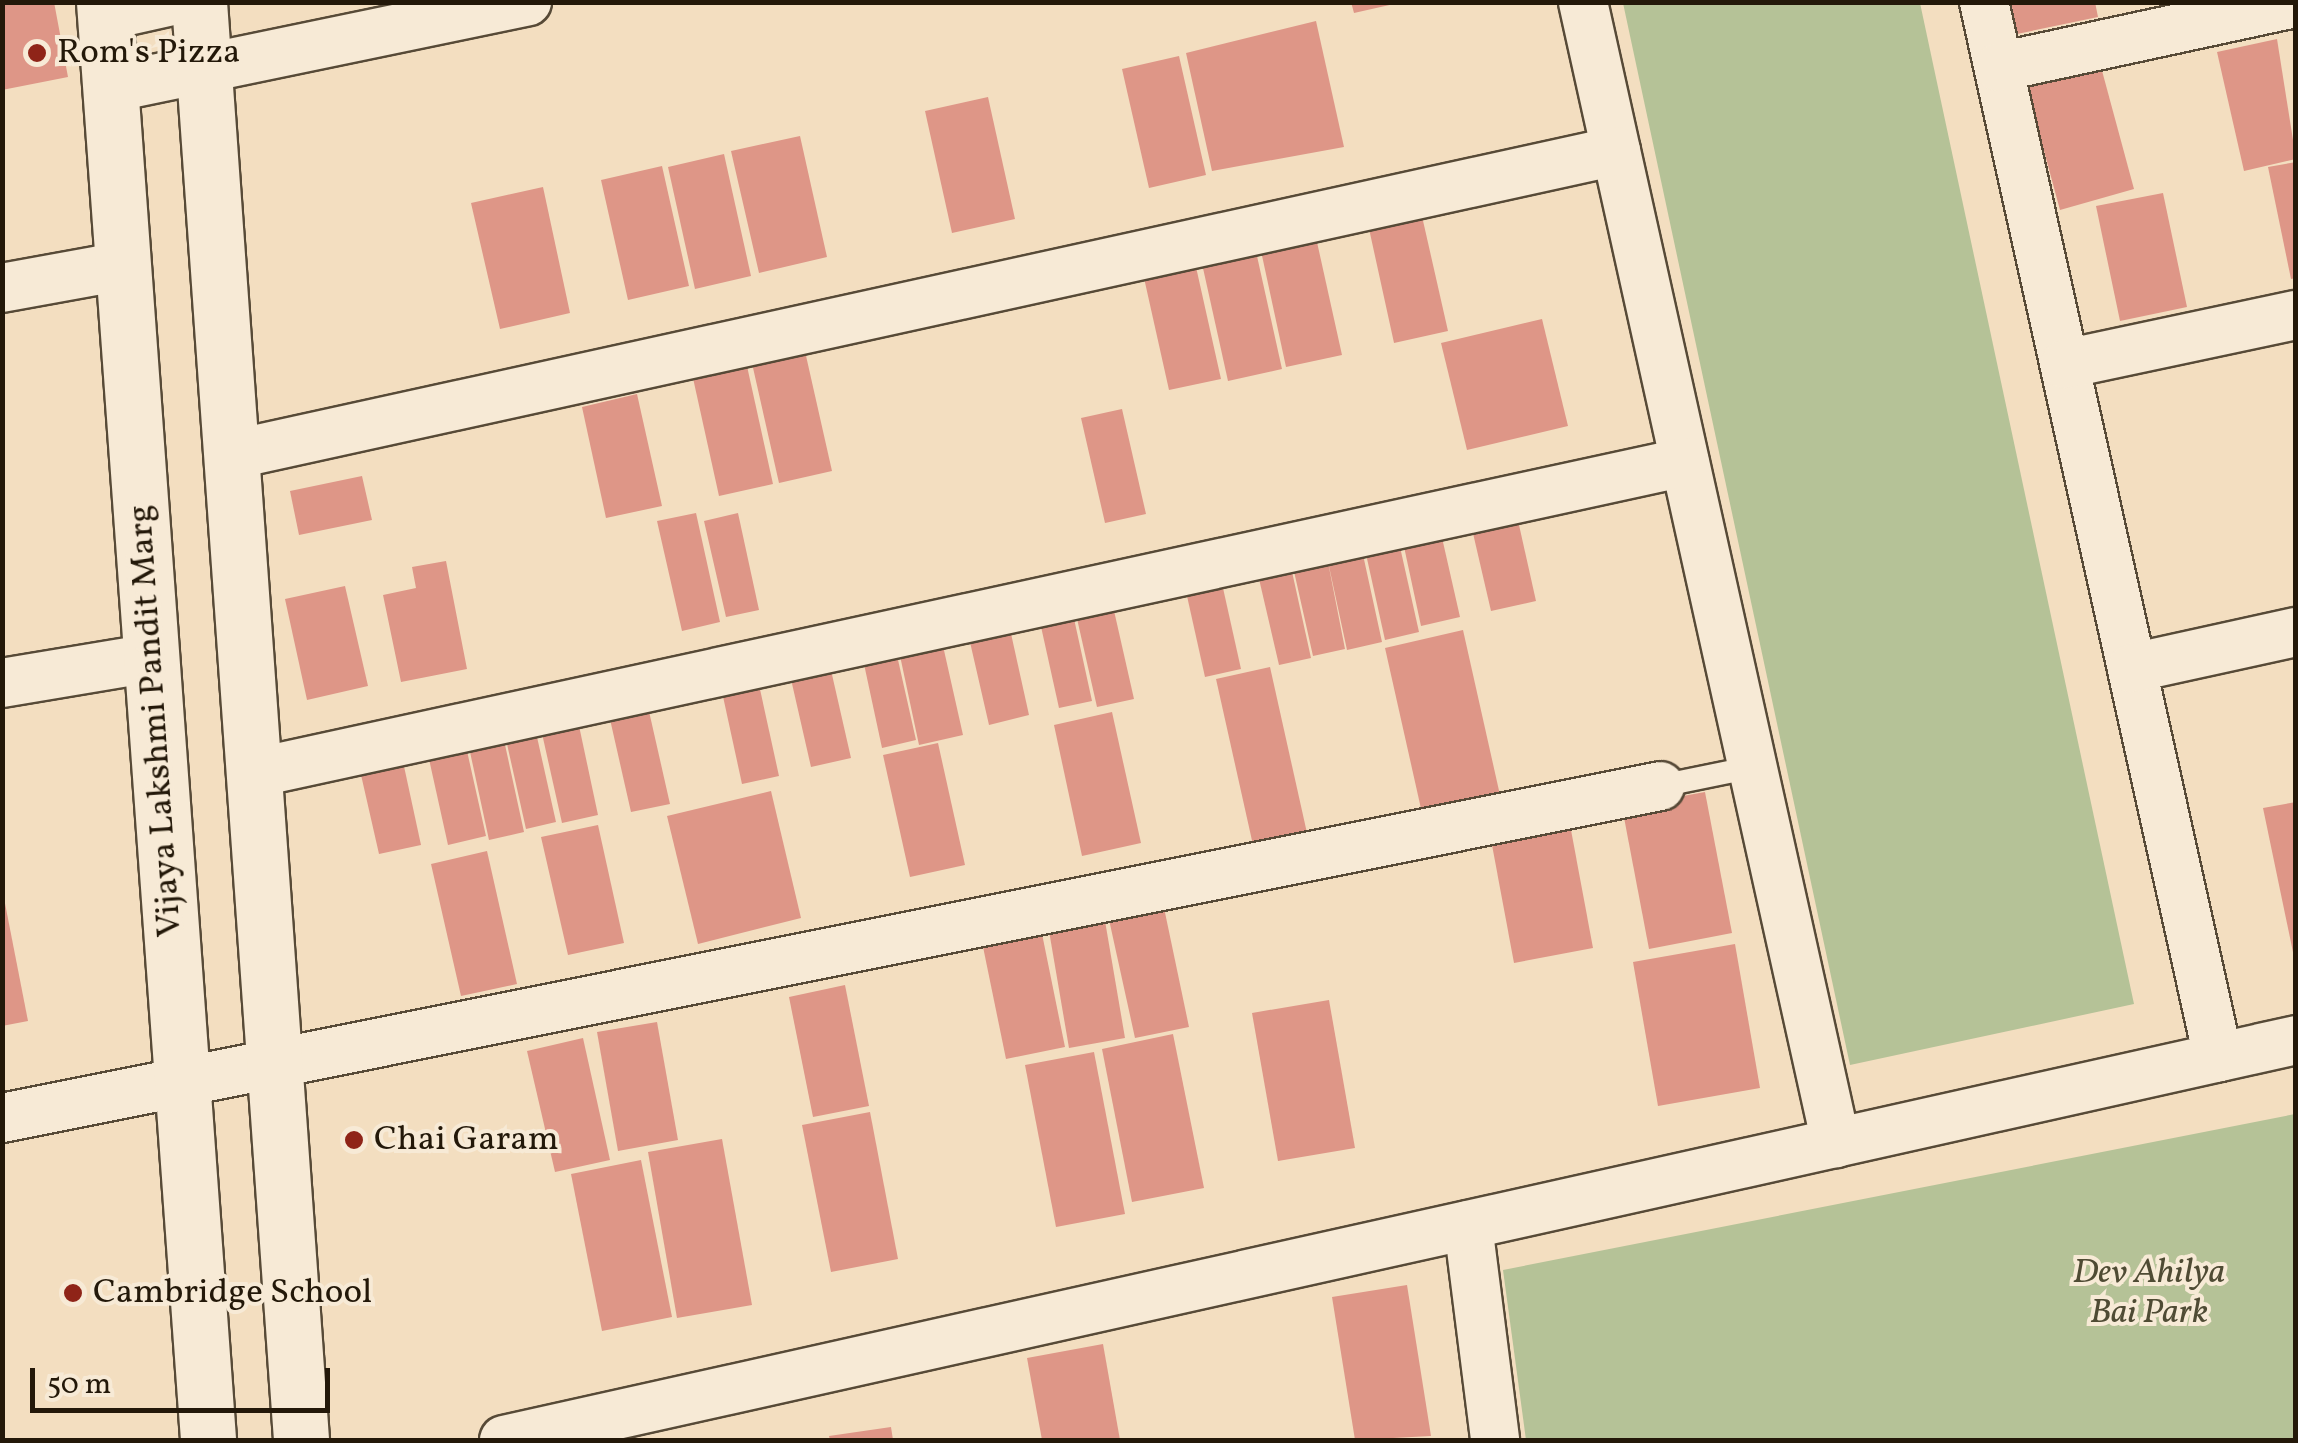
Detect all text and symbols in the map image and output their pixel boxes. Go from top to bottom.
place label: Rom's Pizza [57,32,240,74]
marker: Rom's Pizza [26,42,48,64]
street label: Vijaya Lakshmi Pandit Marg [120,503,192,939]
place label: Chai Garam [374,1119,559,1161]
marker: Chai Garam [343,1129,365,1151]
park label: Dev Ahilya Bai Park [2073,1252,2225,1334]
place label: Cambridge School [93,1272,372,1314]
marker: Cambridge School [62,1282,84,1304]
scale bar [35,1348,335,1410]
text: 50 m [47,1364,111,1406]

